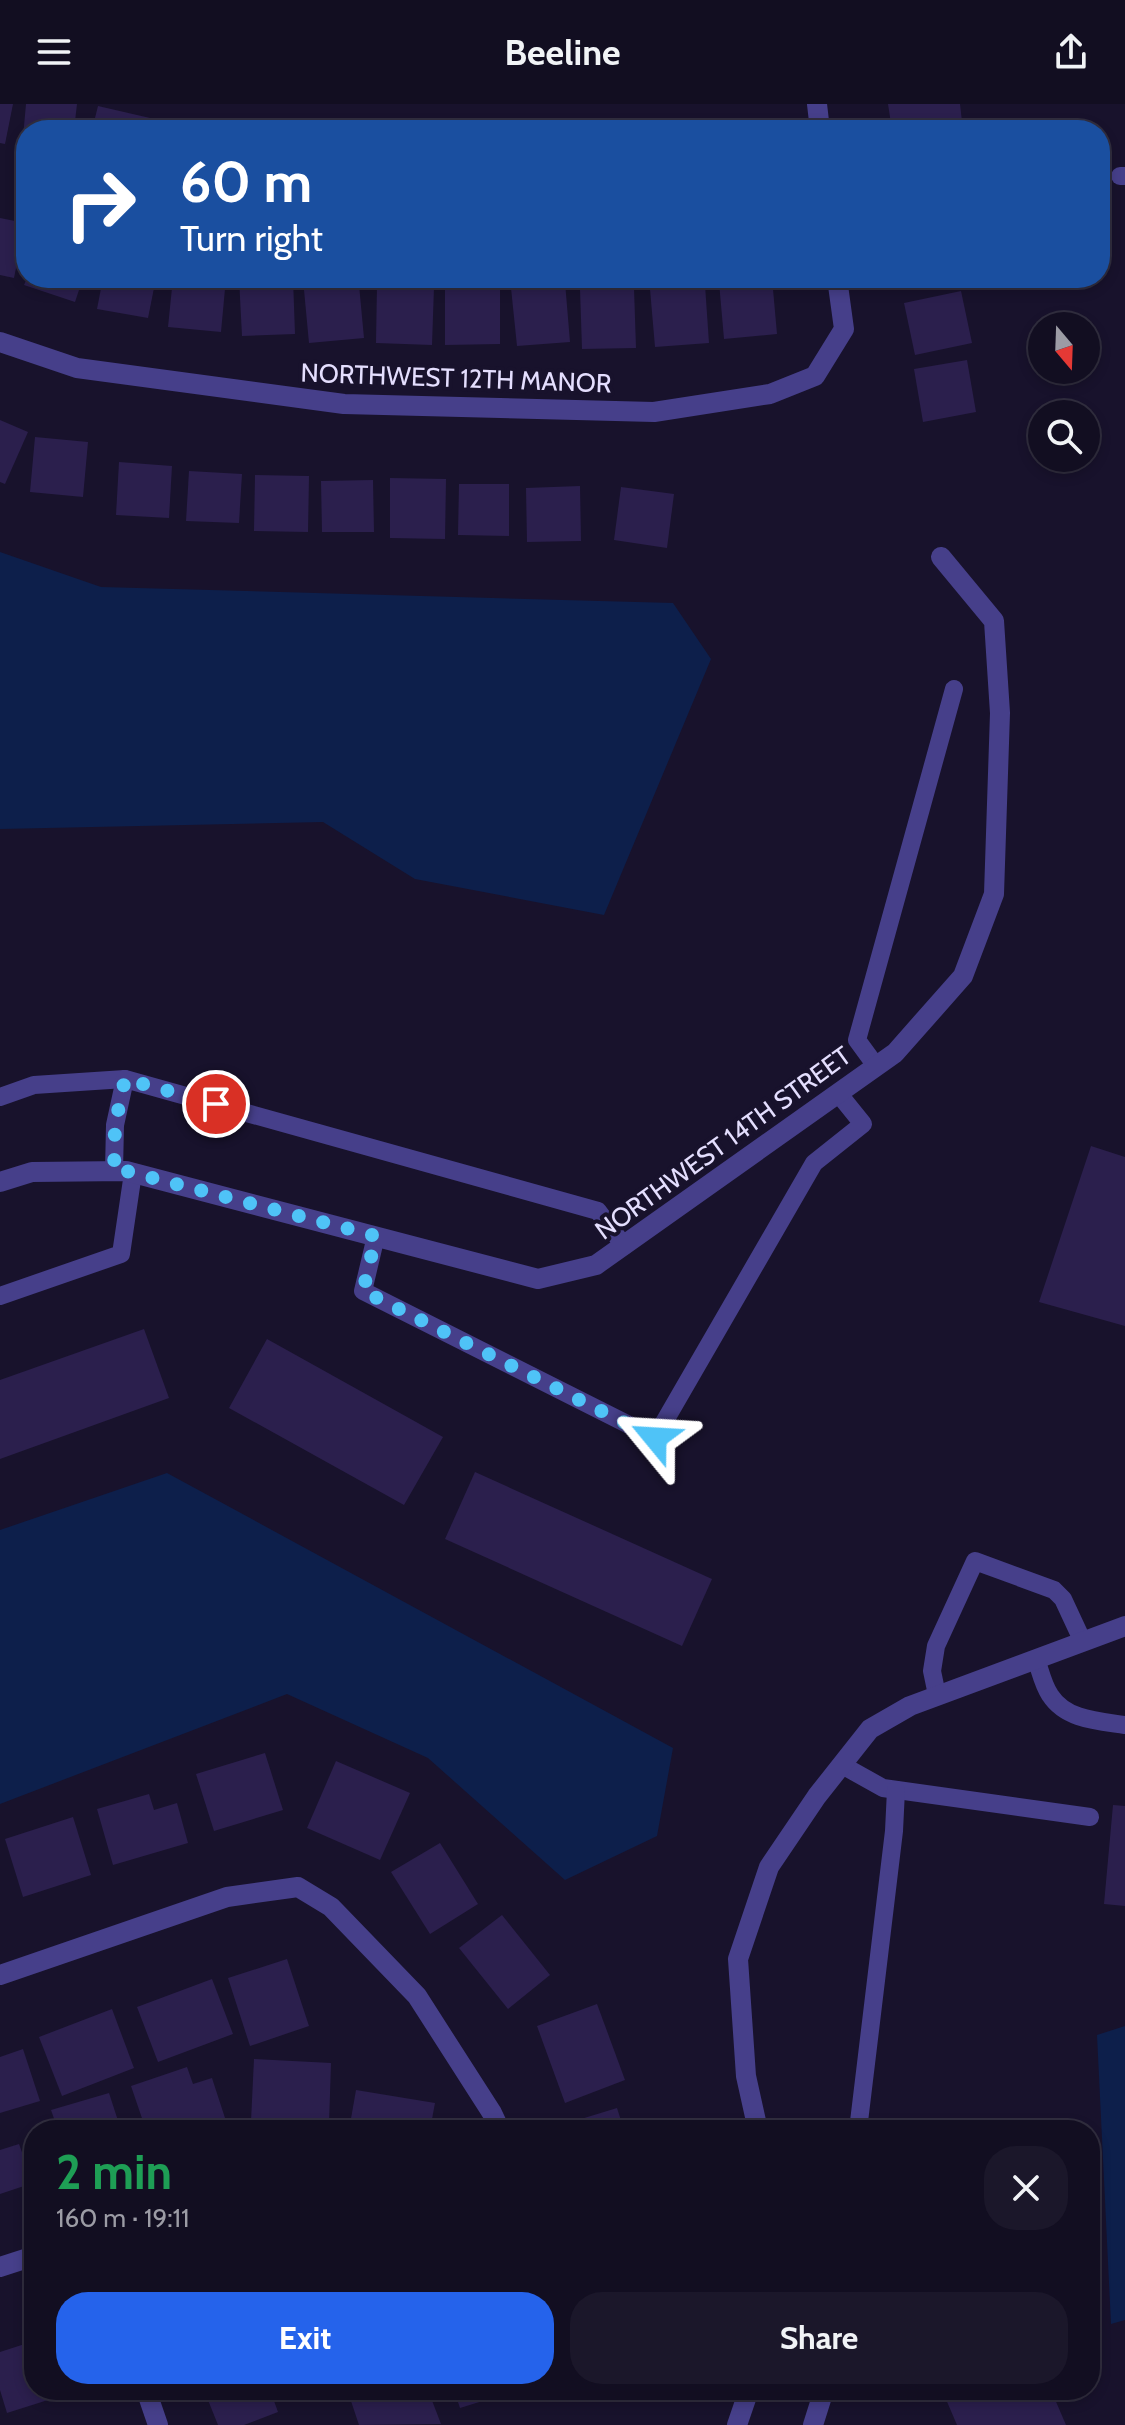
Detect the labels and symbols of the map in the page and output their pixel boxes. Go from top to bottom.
north arrow [1028,312,1100,384]
street label: NORTHWEST 12TH MANOR [300,357,612,399]
street label: NORTHWEST 14TH STREET [589,1039,857,1247]
pin [182,1070,250,1138]
position arrow [613,1396,697,1480]

